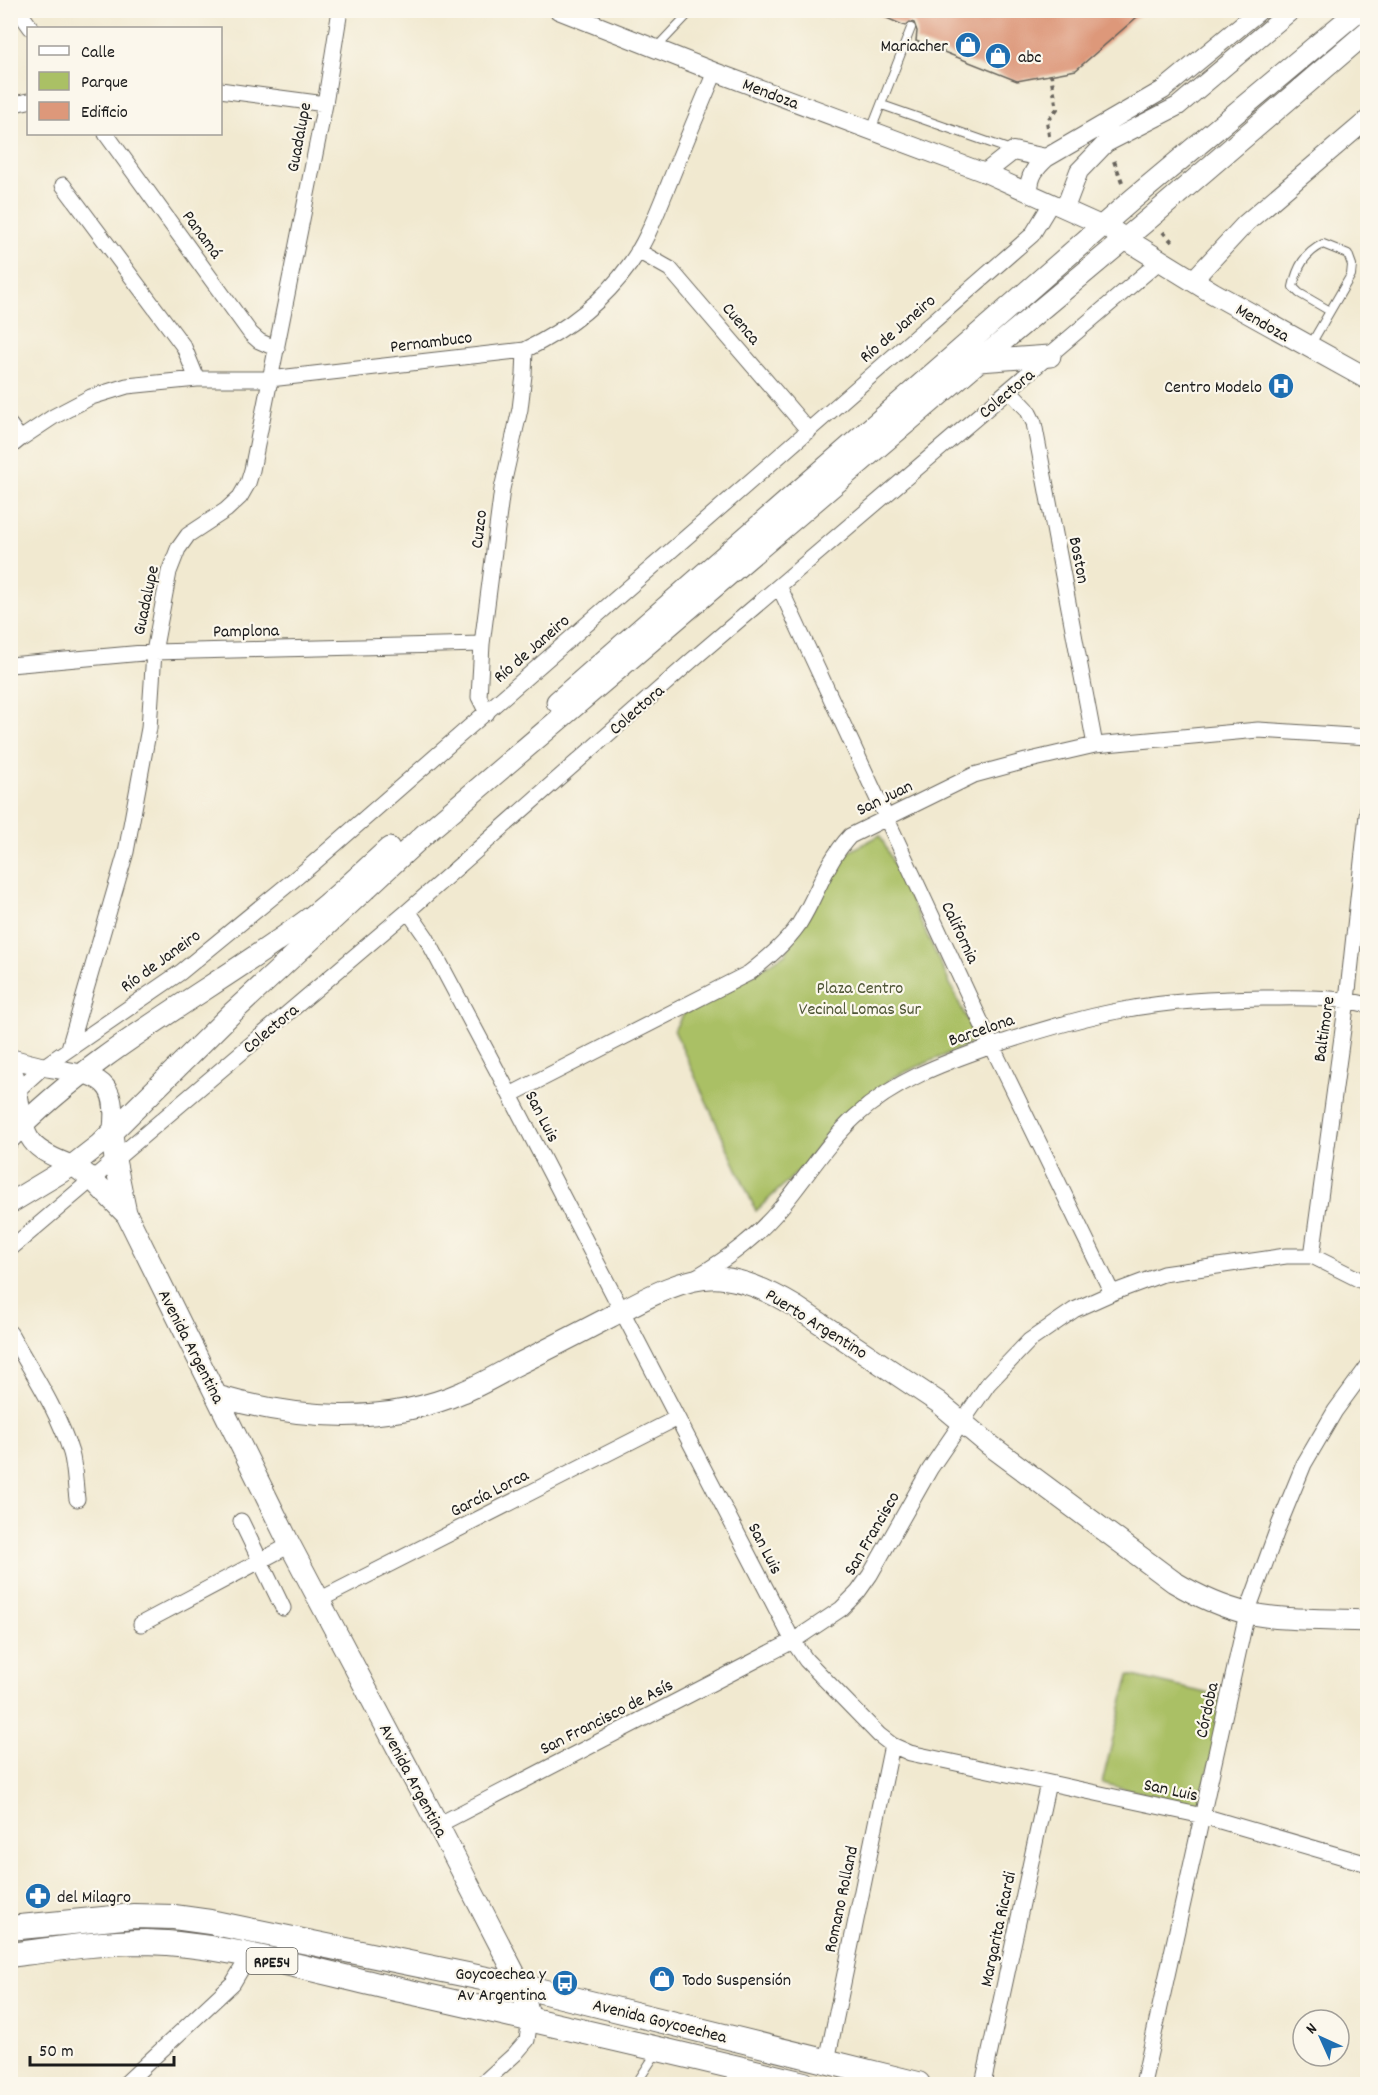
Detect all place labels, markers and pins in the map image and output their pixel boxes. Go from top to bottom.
shop icon: Mariacher [953,30,983,60]
place label: Mariacher [881,35,948,60]
shop icon: abc [983,41,1013,71]
place label: abc [1018,46,1041,71]
hospital icon: Centro Modelo [1266,371,1296,401]
place label: Centro Modelo [1164,376,1262,401]
pharmacy icon: del Milagro [23,1881,53,1911]
place label: del Milagro [57,1886,131,1911]
place label: Goycoechea y Av Argentina [455,1963,547,2009]
shop icon: Todo Suspensión [647,1964,677,1994]
bus stop icon: Goycoechea y Av Argentina [550,1968,580,1998]
place label: Todo Suspensión [682,1969,791,1994]

